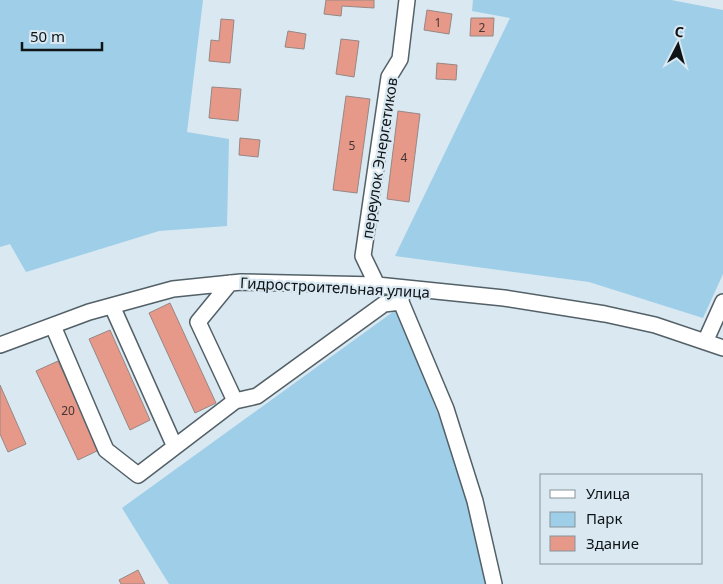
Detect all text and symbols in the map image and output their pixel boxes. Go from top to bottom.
house number: 1 [435,14,441,31]
house number: 2 [479,19,486,36]
scale bar [22,20,102,52]
north arrow [653,20,703,70]
text: С [674,22,685,41]
text: 50 m [30,26,65,46]
street label: переулок Энергетиков [356,76,402,240]
house number: 5 [349,137,356,154]
house number: 4 [401,149,408,166]
street label: Гидростроительная улица [240,272,430,302]
house number: 20 [61,402,75,419]
legend [540,474,703,564]
text: Улица [586,483,630,503]
text: Парк [586,508,622,528]
text: Здание [586,533,639,553]

